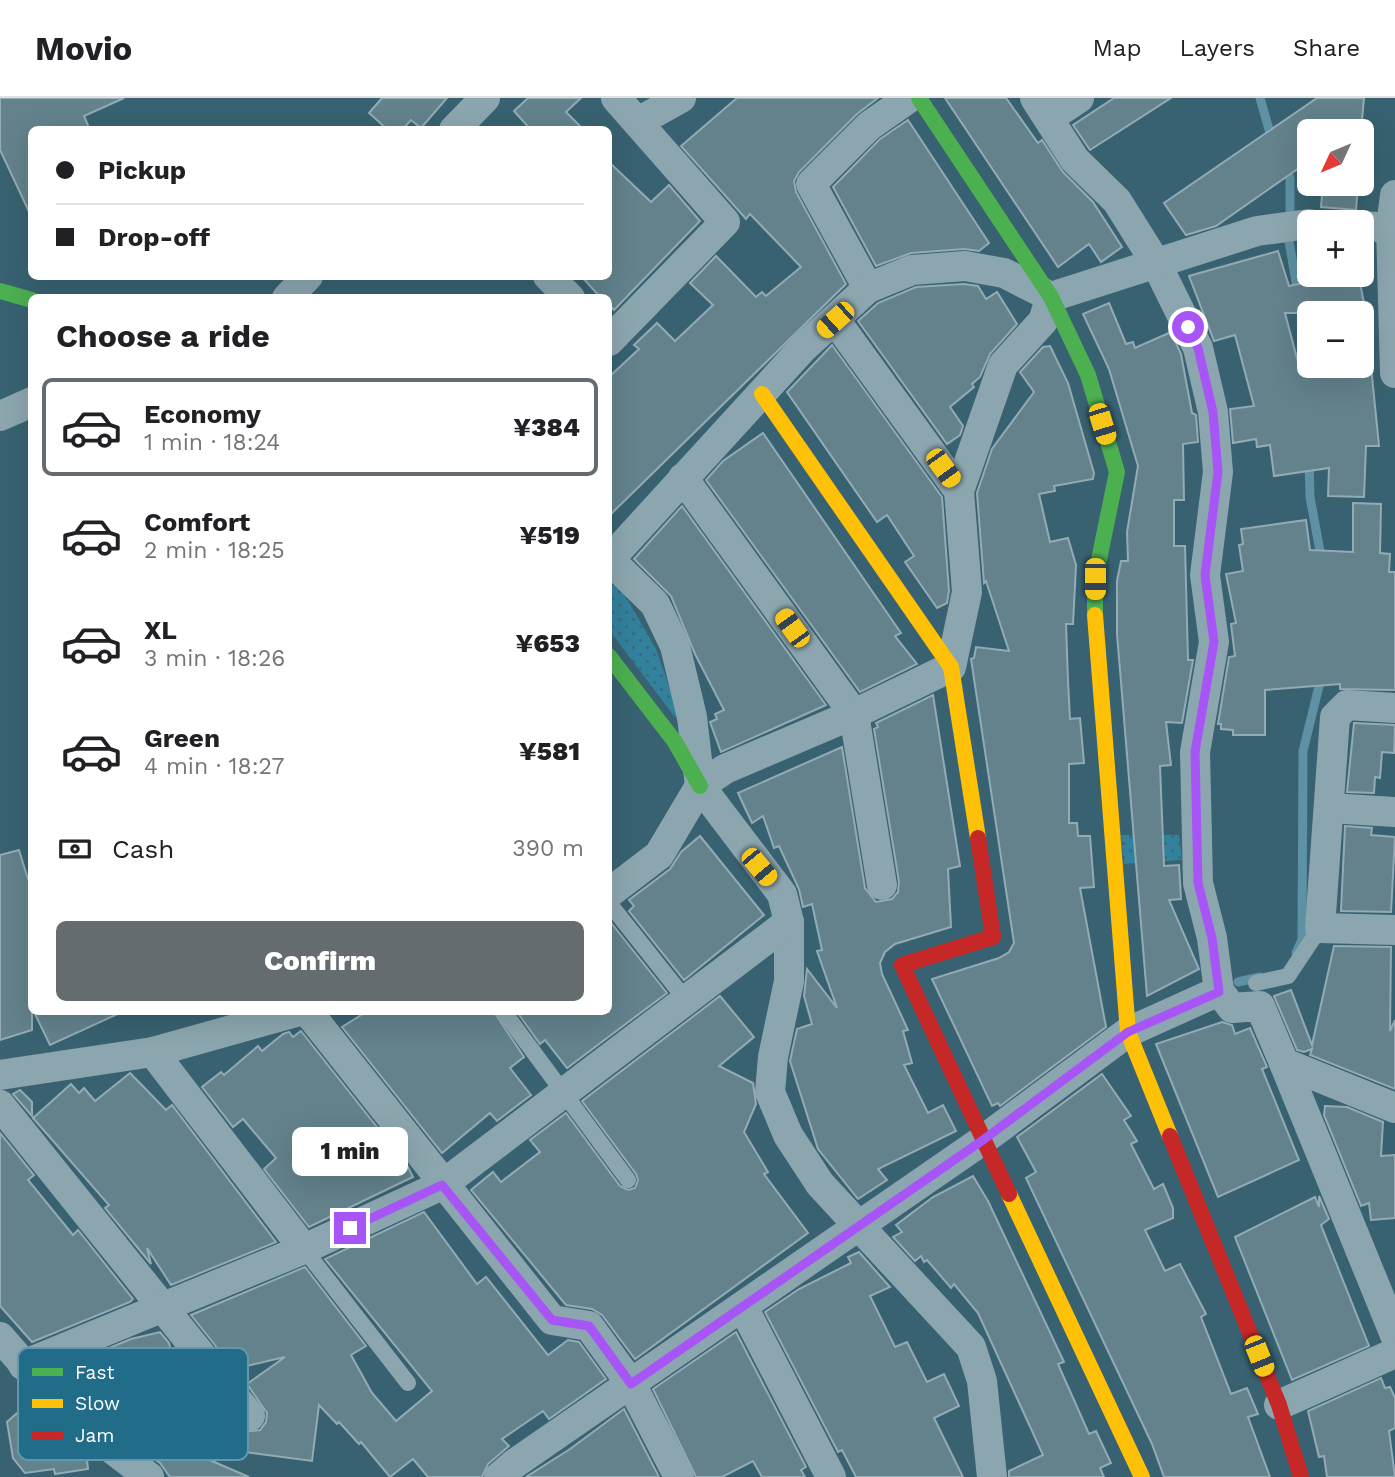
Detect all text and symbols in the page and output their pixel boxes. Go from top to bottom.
text: Movio [35,29,132,68]
text: Map [1093,34,1141,62]
text: Layers [1179,34,1255,62]
text: Share [1293,34,1360,62]
north arrow [1297,119,1374,196]
map controls [1297,119,1374,378]
text: Pickup [98,155,186,185]
button: + [1297,210,1374,287]
text: Drop-off [98,222,210,252]
car [813,298,858,342]
button: − [1297,301,1374,378]
route start [1172,311,1204,343]
text: Choose a ride [56,317,270,355]
icon: car [60,396,123,459]
text: Economy [144,399,261,429]
car [1086,401,1119,447]
text: ¥384 [513,412,580,442]
text: 1 min · 18:24 [144,429,280,456]
car [923,445,964,491]
icon: car [60,504,123,567]
text: Comfort [144,507,250,537]
text: ¥519 [519,520,580,550]
text: 2 min · 18:25 [144,537,285,564]
car [1085,558,1106,600]
car [772,605,813,651]
icon: car [60,612,123,675]
text: XL [144,615,177,645]
text: ¥653 [515,628,580,658]
text: 3 min · 18:26 [144,645,285,672]
icon: car [60,720,123,783]
text: Green [144,723,220,753]
text: ¥581 [519,736,580,766]
text: 4 min · 18:27 [144,753,284,780]
icon: cash [56,830,94,868]
text: Cash [112,834,174,864]
text: 390 m [512,835,584,862]
car [738,844,781,890]
button: Confirm [56,921,584,1001]
callout: 1 min [292,1126,408,1176]
text: 1 min [320,1138,380,1165]
route end [334,1212,366,1244]
car [1242,1333,1277,1379]
legend [18,1348,248,1460]
text: Fast [75,1361,114,1384]
text: Slow [75,1392,120,1415]
text: Jam [75,1424,114,1447]

